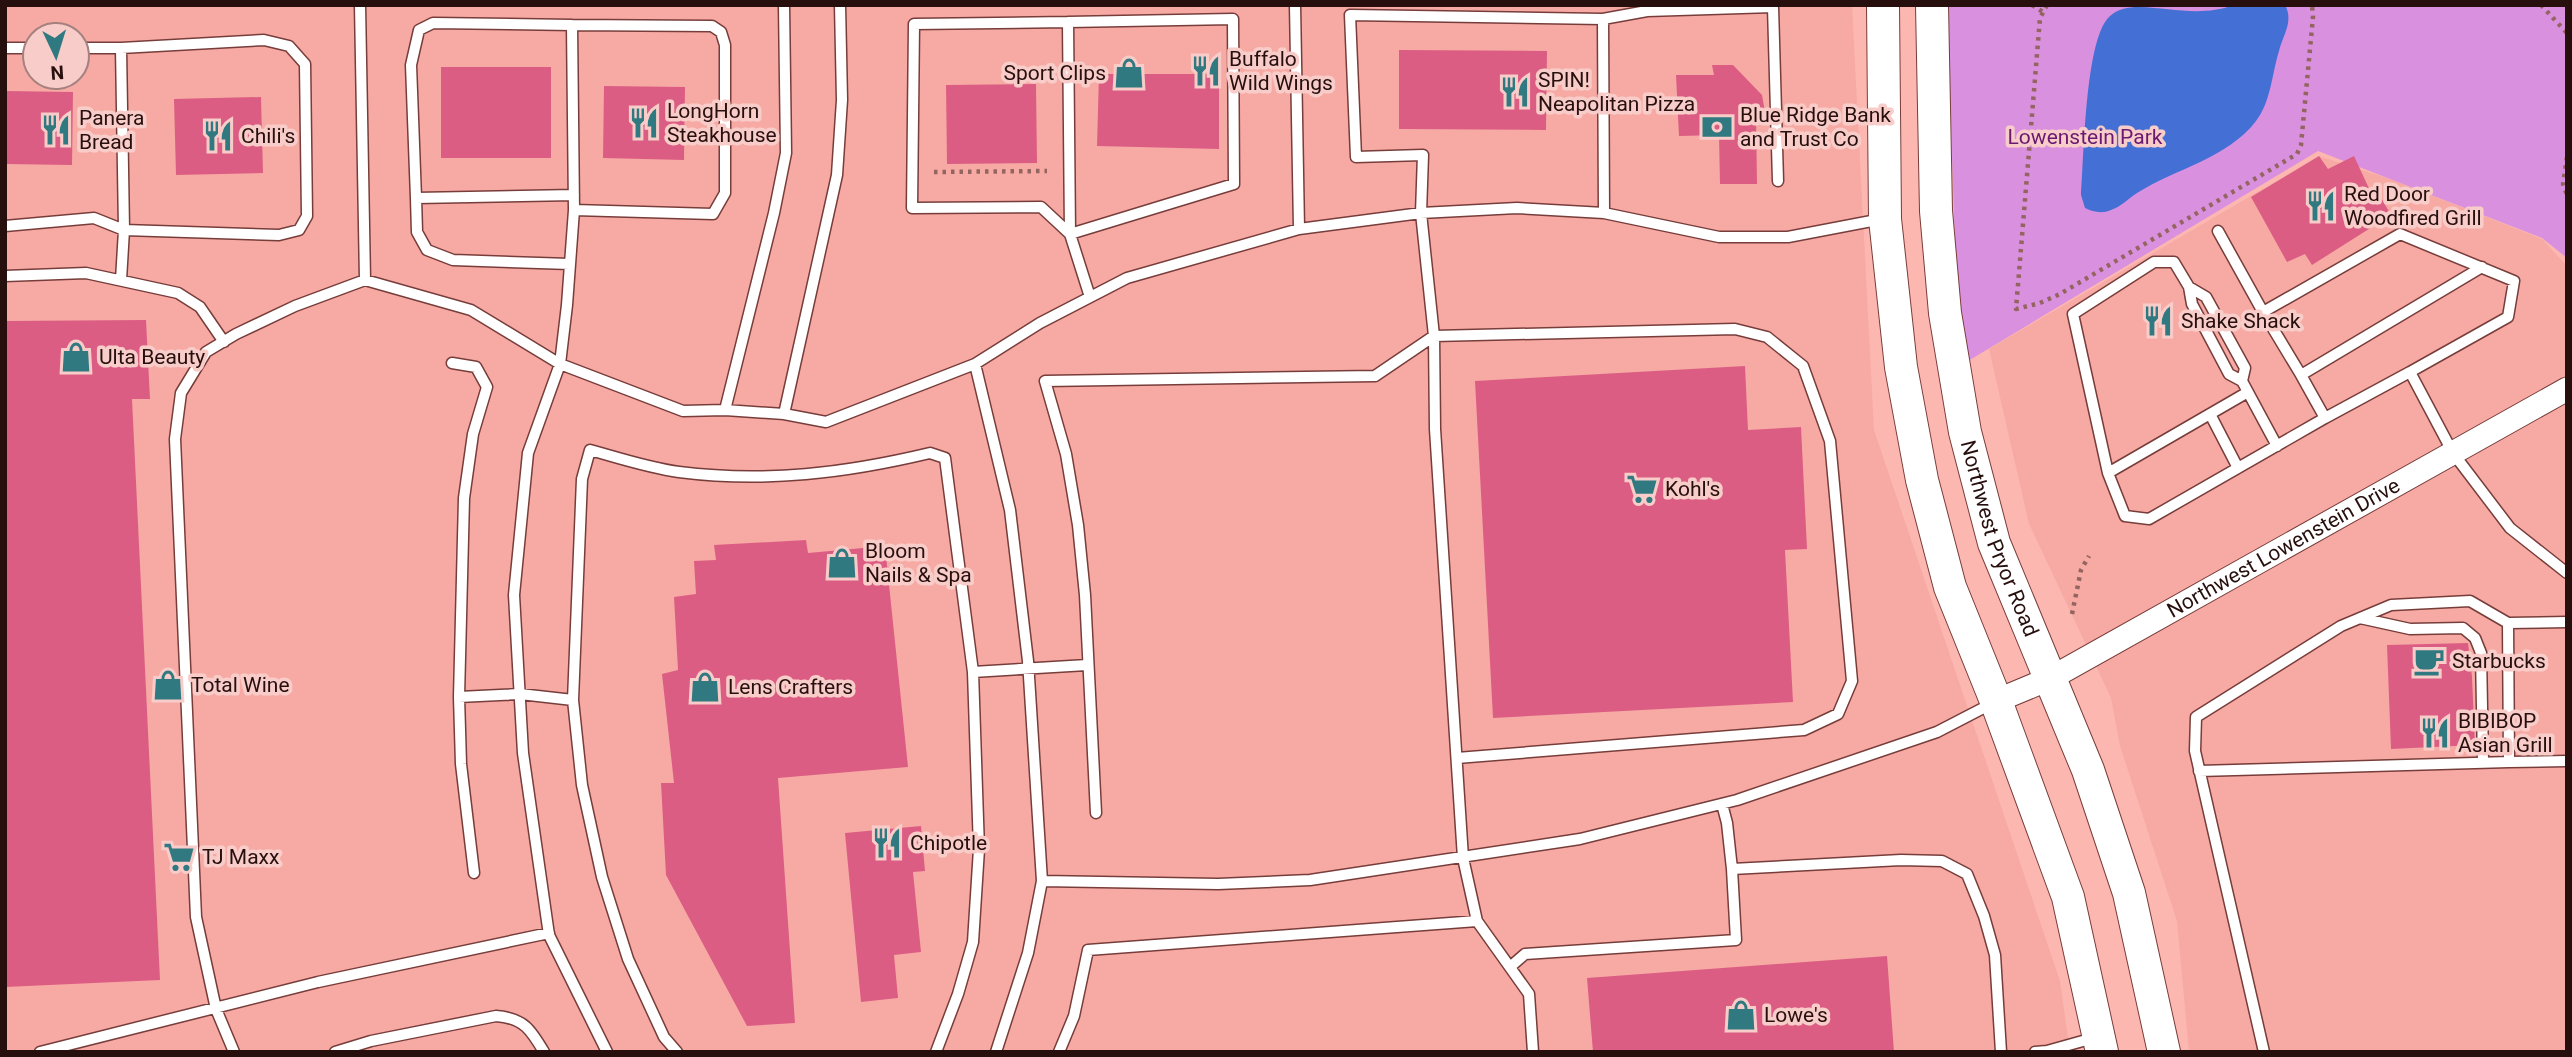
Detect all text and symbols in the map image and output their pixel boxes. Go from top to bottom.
north arrow [21,21,91,91]
place label: Buffalo Wild Wings [1229,47,1333,95]
restaurant icon: Buffalo Wild Wings [1189,54,1223,88]
shop icon: Sport Clips [1112,56,1146,90]
text: N [50,61,65,84]
place label: Sport Clips [1004,61,1106,85]
place label: SPIN! Neapolitan Pizza [1538,68,1695,116]
restaurant icon: SPIN! Neapolitan Pizza [1498,75,1532,109]
place label: LongHorn Steakhouse [667,99,777,147]
place label: Blue Ridge Bank and Trust Co [1740,103,1891,151]
place label: Panera Bread [79,106,144,154]
restaurant icon: LongHorn Steakhouse [627,106,661,140]
bank icon: Blue Ridge Bank and Trust Co [1700,110,1734,144]
restaurant icon: Panera Bread [39,113,73,147]
restaurant icon: Chili's [201,119,235,153]
place label: Chili's [241,124,295,148]
park label: Lowenstein Park [2008,125,2163,149]
place label: Red Door Woodfired Grill [2344,182,2482,230]
restaurant icon: Red Door Woodfired Grill [2304,189,2338,223]
restaurant icon: Shake Shack [2141,304,2175,338]
place label: Shake Shack [2181,309,2301,333]
shop icon: Ulta Beauty [59,340,93,374]
place label: Ulta Beauty [99,345,205,369]
street label: Northwest Pryor Road [1956,438,2043,640]
supermarket icon: Kohl's [1625,472,1659,506]
street label: Northwest Lowenstein Drive [2163,473,2404,622]
place label: Kohl's [1665,477,1720,501]
place label: Bloom Nails & Spa [865,539,972,587]
shop icon: Bloom Nails & Spa [825,546,859,580]
cafe icon: Starbucks [2412,644,2446,678]
place label: Starbucks [2452,649,2546,673]
shop icon: Total Wine [151,668,185,702]
shop icon: Lens Crafters [688,670,722,704]
place label: Total Wine [191,673,290,697]
place label: Lens Crafters [728,675,853,699]
place label: BIBIBOP Asian Grill [2458,709,2553,757]
restaurant icon: BIBIBOP Asian Grill [2418,716,2452,750]
restaurant icon: Chipotle [870,826,904,860]
place label: Chipotle [910,831,987,855]
supermarket icon: TJ Maxx [162,840,196,874]
place label: TJ Maxx [202,845,279,869]
shop icon: Lowe's [1724,998,1758,1032]
place label: Lowe's [1764,1003,1828,1027]

